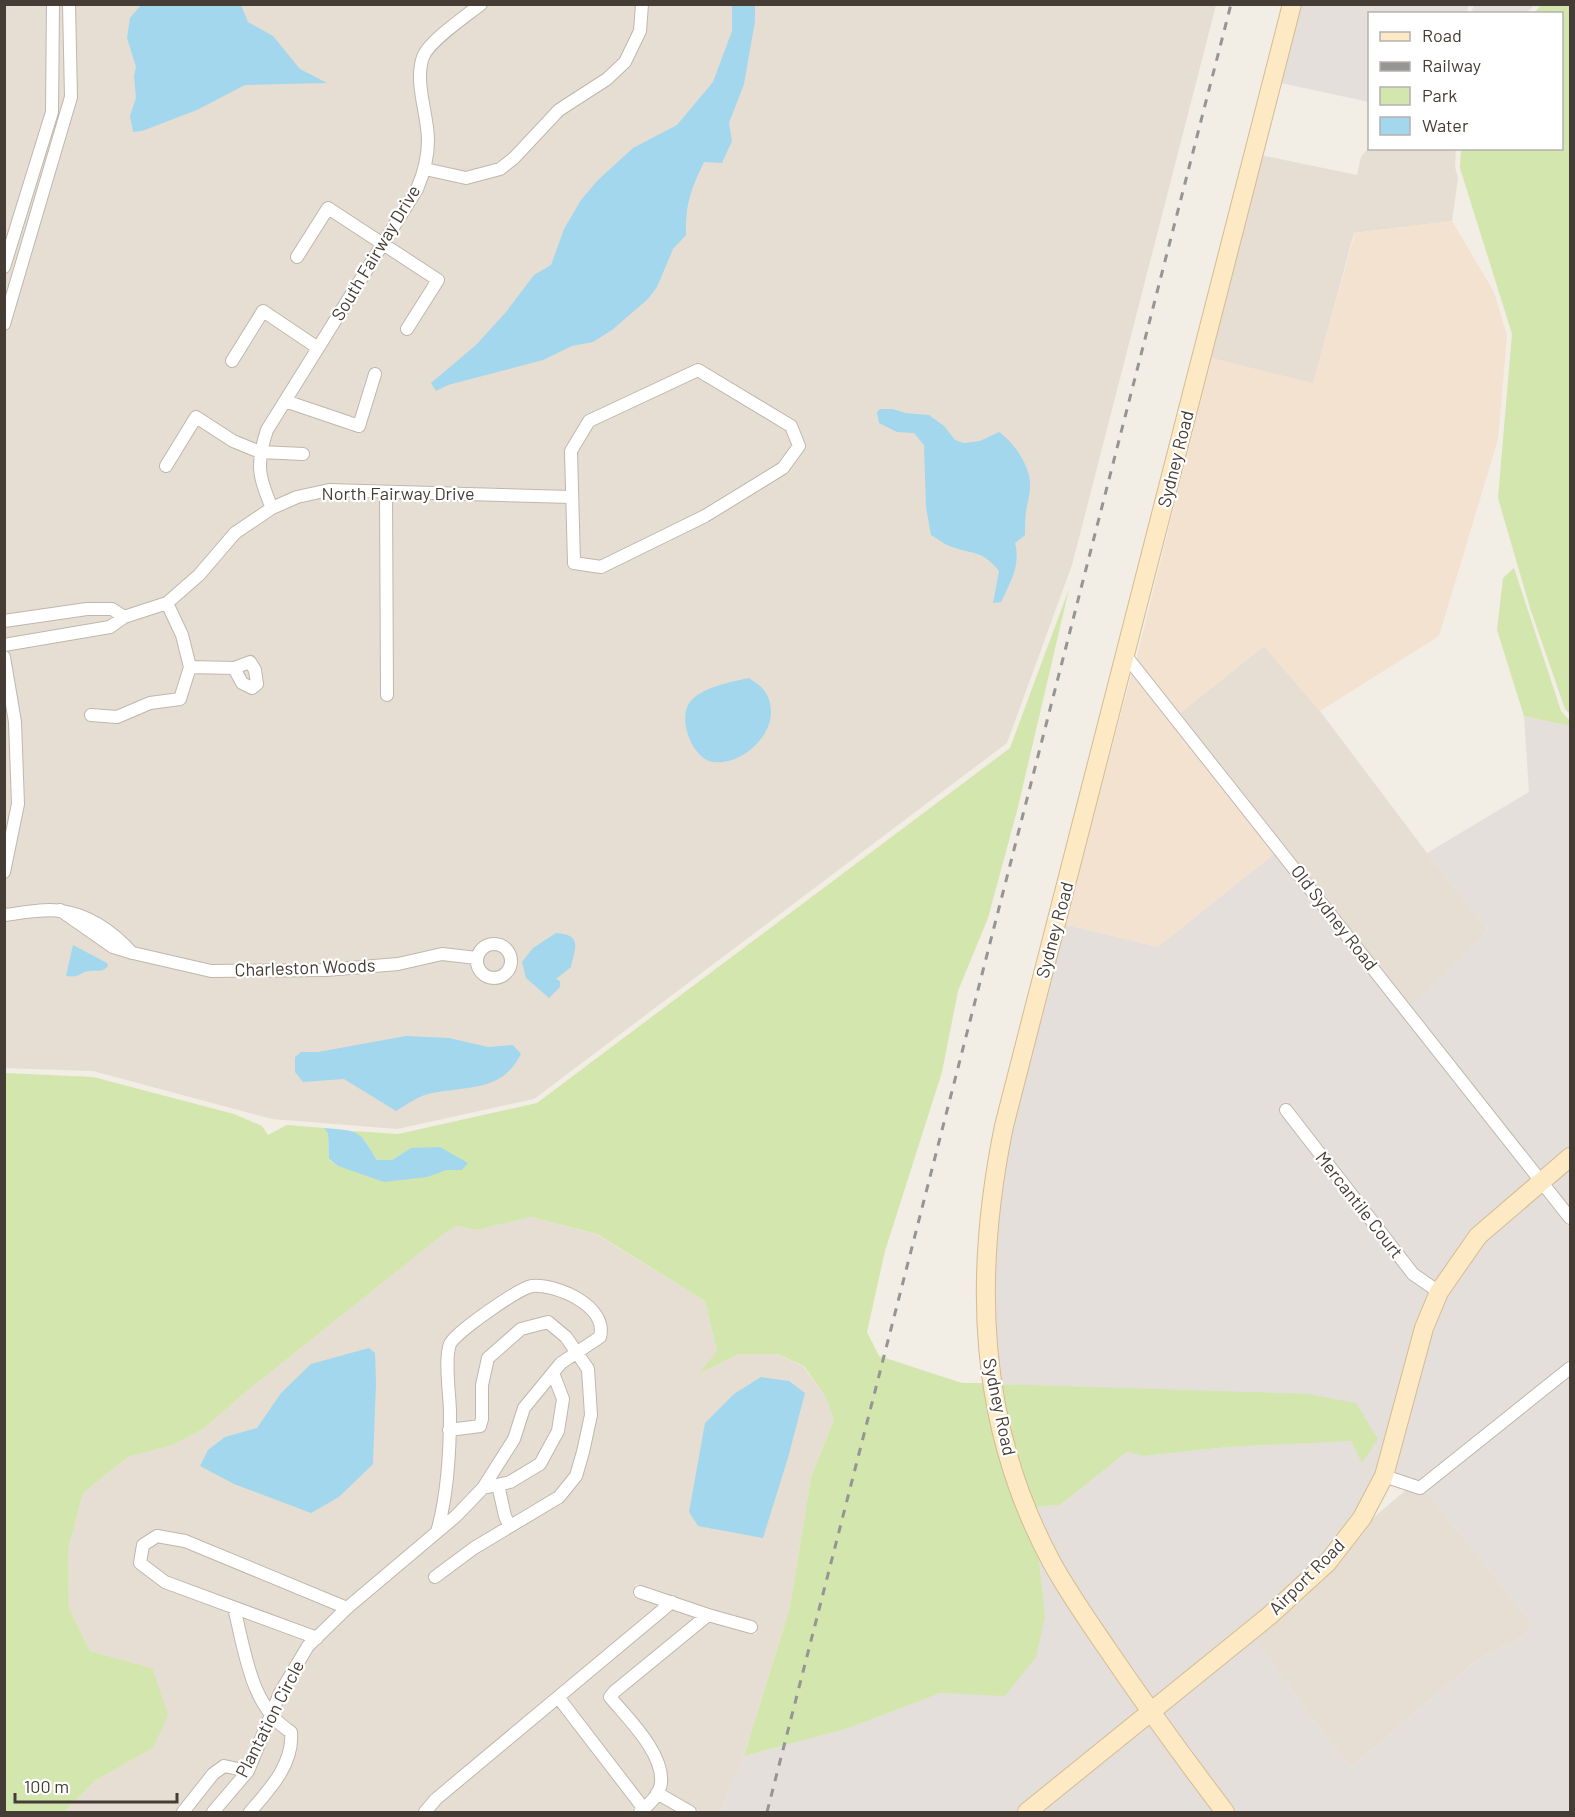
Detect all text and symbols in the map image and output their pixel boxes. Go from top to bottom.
legend [1368,12,1563,150]
text: Road [1422,24,1462,46]
text: Railway [1422,54,1481,76]
text: Park [1422,84,1457,106]
text: Water [1422,114,1469,136]
street label: South Fairway Drive [326,181,424,324]
street label: Sydney Road [1152,408,1198,509]
street label: North Fairway Drive [322,482,475,504]
street label: Old Sydney Road [1287,860,1383,974]
street label: Sydney Road [1031,879,1077,980]
street label: Charleston Woods [234,954,376,980]
street label: Mercantile Court [1311,1147,1408,1262]
street label: Sydney Road [979,1356,1021,1457]
street label: Airport Road [1264,1534,1349,1619]
street label: Plantation Circle [230,1656,308,1781]
scale bar [15,1766,177,1804]
text: 100 m [24,1775,69,1797]

